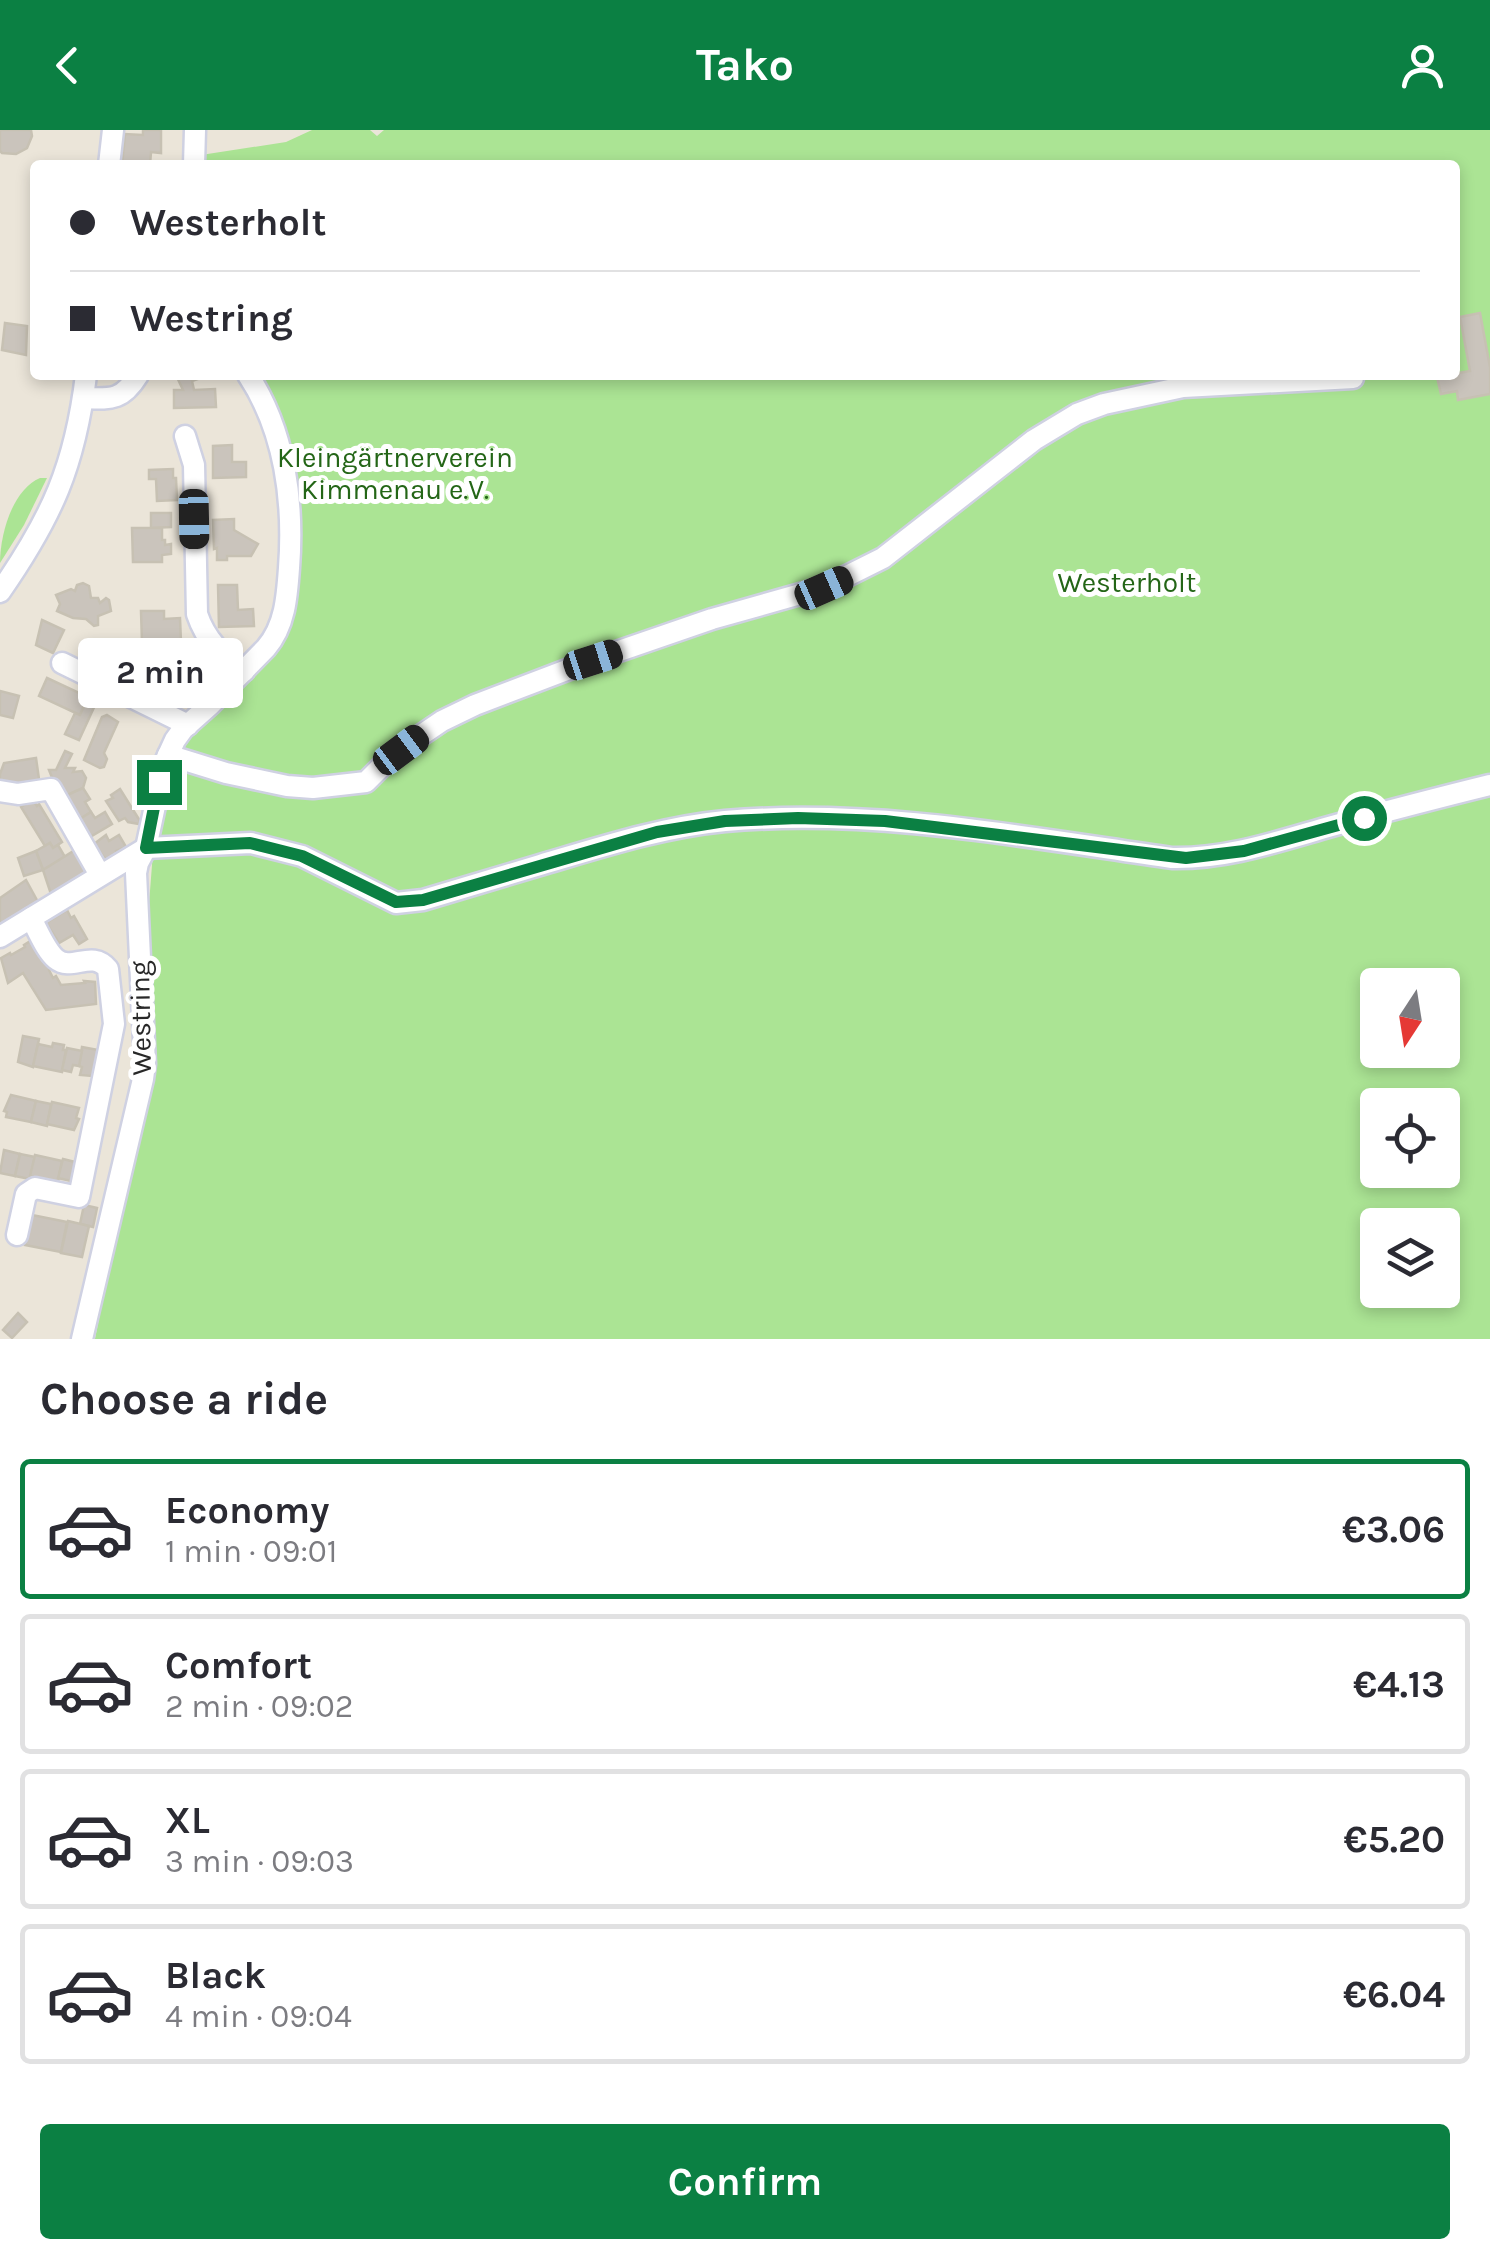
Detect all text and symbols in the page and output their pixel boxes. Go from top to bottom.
icon: back [40,38,95,93]
icon: person [1395,38,1450,93]
text: Tako [696,39,794,91]
text: Westerholt [130,200,326,245]
text: Westring [130,296,293,341]
park label: Kleingärtnerverein Kimmenau e.V. [277,441,513,506]
car [178,489,210,549]
car [790,562,858,614]
park label: Westerholt [1058,566,1196,599]
car [560,636,626,684]
callout: 2 min [76,637,242,707]
text: 2 min [116,654,205,691]
car [368,720,434,780]
route end [137,760,182,805]
route start [1342,796,1387,841]
street label: Westring [123,960,158,1076]
north arrow [1360,968,1460,1068]
map controls [1360,968,1460,1308]
button: locate [1360,1088,1460,1188]
button: layers [1360,1208,1460,1308]
text: Choose a ride [40,1373,328,1425]
icon: car [45,1484,135,1574]
text: Economy [165,1488,329,1533]
text: €3.06 [1342,1507,1445,1552]
text: 1 min · 09:01 [165,1533,337,1570]
icon: car [45,1639,135,1729]
text: Comfort [165,1643,312,1688]
text: €4.13 [1353,1662,1445,1707]
text: 2 min · 09:02 [165,1688,353,1725]
icon: car [45,1794,135,1884]
text: XL [165,1798,210,1843]
text: €5.20 [1344,1817,1445,1862]
text: 3 min · 09:03 [165,1843,354,1880]
icon: car [45,1949,135,2039]
text: Black [165,1953,266,1998]
text: €6.04 [1343,1972,1445,2017]
text: 4 min · 09:04 [165,1998,352,2035]
button: Confirm [40,2124,1450,2239]

